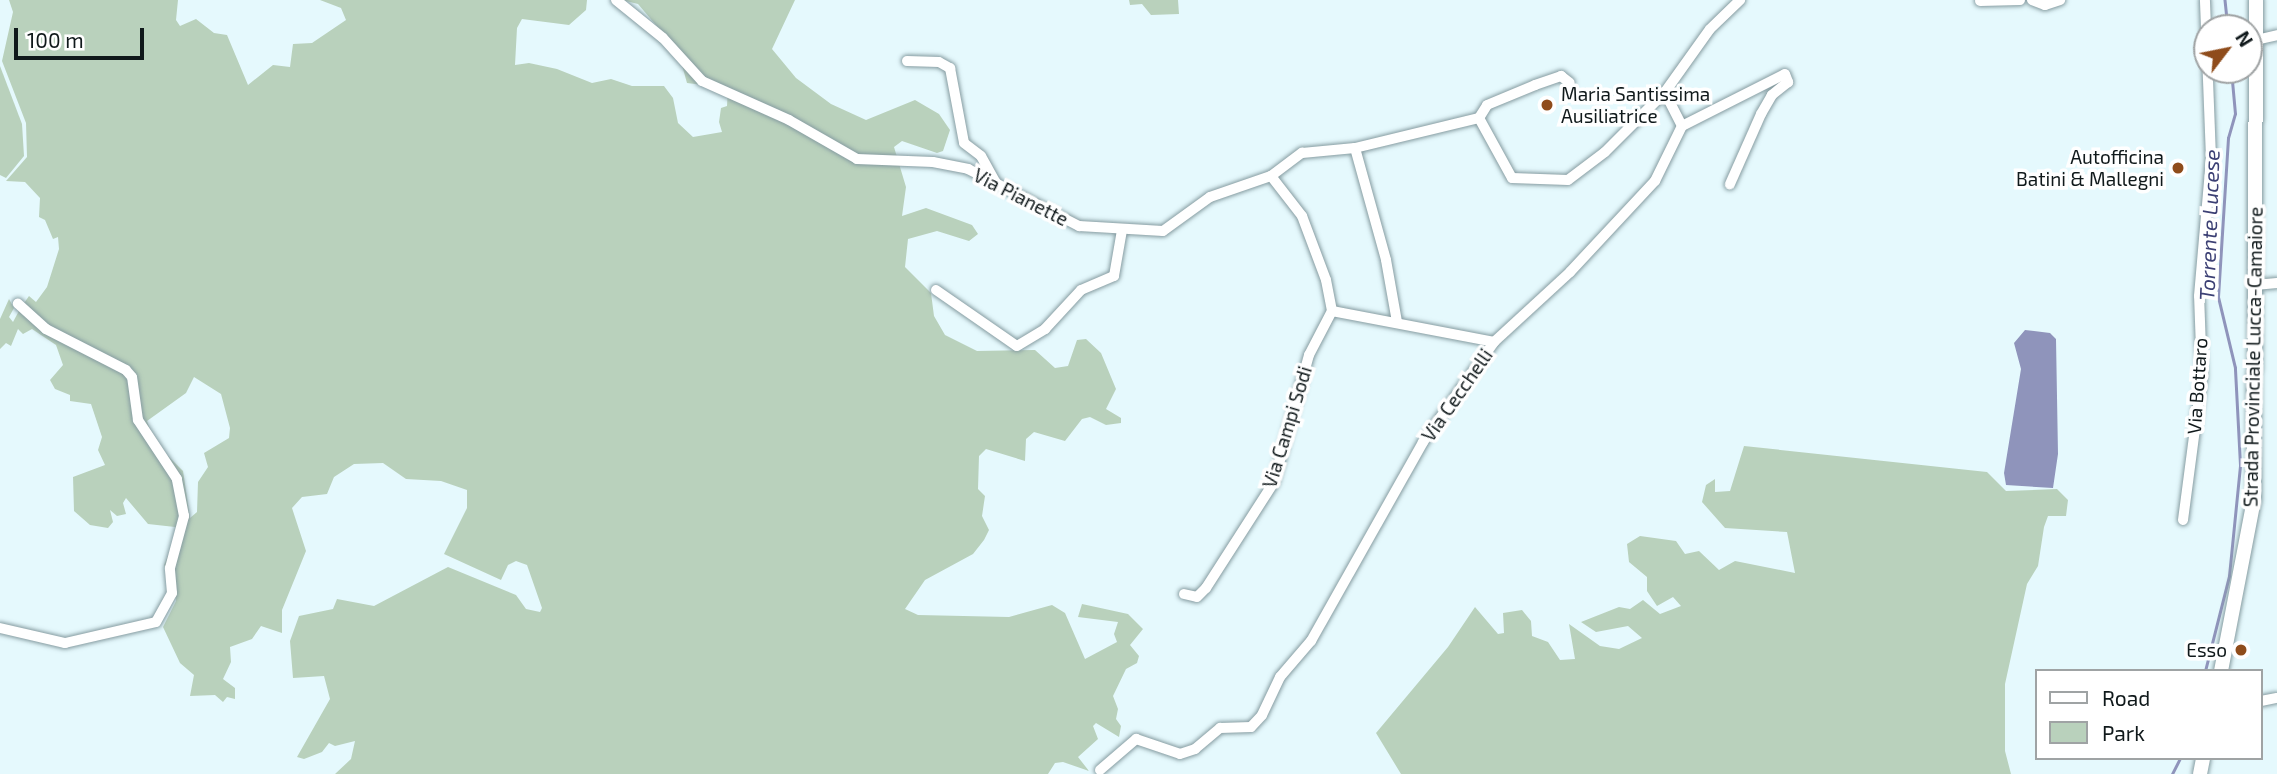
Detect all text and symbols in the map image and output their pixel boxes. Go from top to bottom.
scale bar [18,14,147,58]
north arrow [2193,14,2263,84]
text: 100 m [27,27,84,52]
text: N [2231,27,2258,51]
place label: Maria Santissima Ausiliatrice [1561,83,1710,127]
marker: Maria Santissima Ausiliatrice [1539,97,1555,113]
place label: Autofficina Batini & Mallegni [2016,146,2164,190]
water label: Torrente Lucese [2194,149,2224,301]
marker: Autofficina Batini & Mallegni [2170,160,2186,176]
street label: Via Pianette [970,163,1072,231]
street label: Strada Provinciale Lucca-Camaiore [2239,207,2267,507]
street label: Via Bottaro [2182,337,2212,435]
street label: Via Cecchelli [1417,344,1497,446]
street label: Via Campi Sodi [1258,363,1316,491]
place label: Esso [2186,639,2227,661]
marker: Esso [2233,642,2249,658]
legend [2036,669,2263,760]
text: Road [2102,685,2150,710]
text: Park [2102,720,2145,745]

